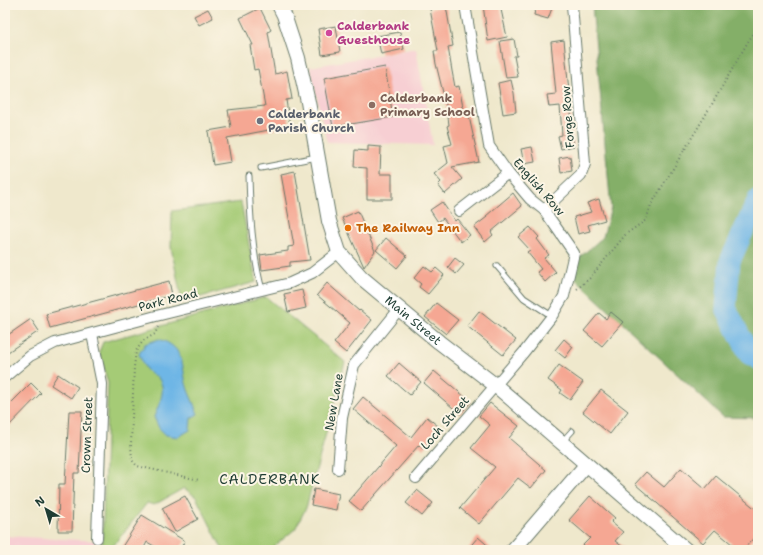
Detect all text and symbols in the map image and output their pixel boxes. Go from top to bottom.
place label: Calderbank Guesthouse [337,18,410,48]
marker: Calderbank Guesthouse [324,28,334,38]
street label: Forge Row [558,85,578,149]
place label: Calderbank Primary School [380,90,475,120]
marker: Calderbank Primary School [367,100,377,110]
place label: Calderbank Parish Church [268,106,354,136]
marker: Calderbank Parish Church [255,116,265,126]
street label: English Row [510,155,569,220]
place label: The Railway Inn [356,220,460,236]
marker: The Railway Inn [343,223,353,233]
street label: Park Road [137,285,199,315]
street label: Main Street [381,292,445,349]
street label: New Lane [321,372,347,432]
street label: Loch Street [417,393,473,453]
street label: Crown Street [78,397,96,473]
district label: CALDERBANK [219,470,321,488]
north arrow [26,489,66,529]
text: N [32,493,48,510]

